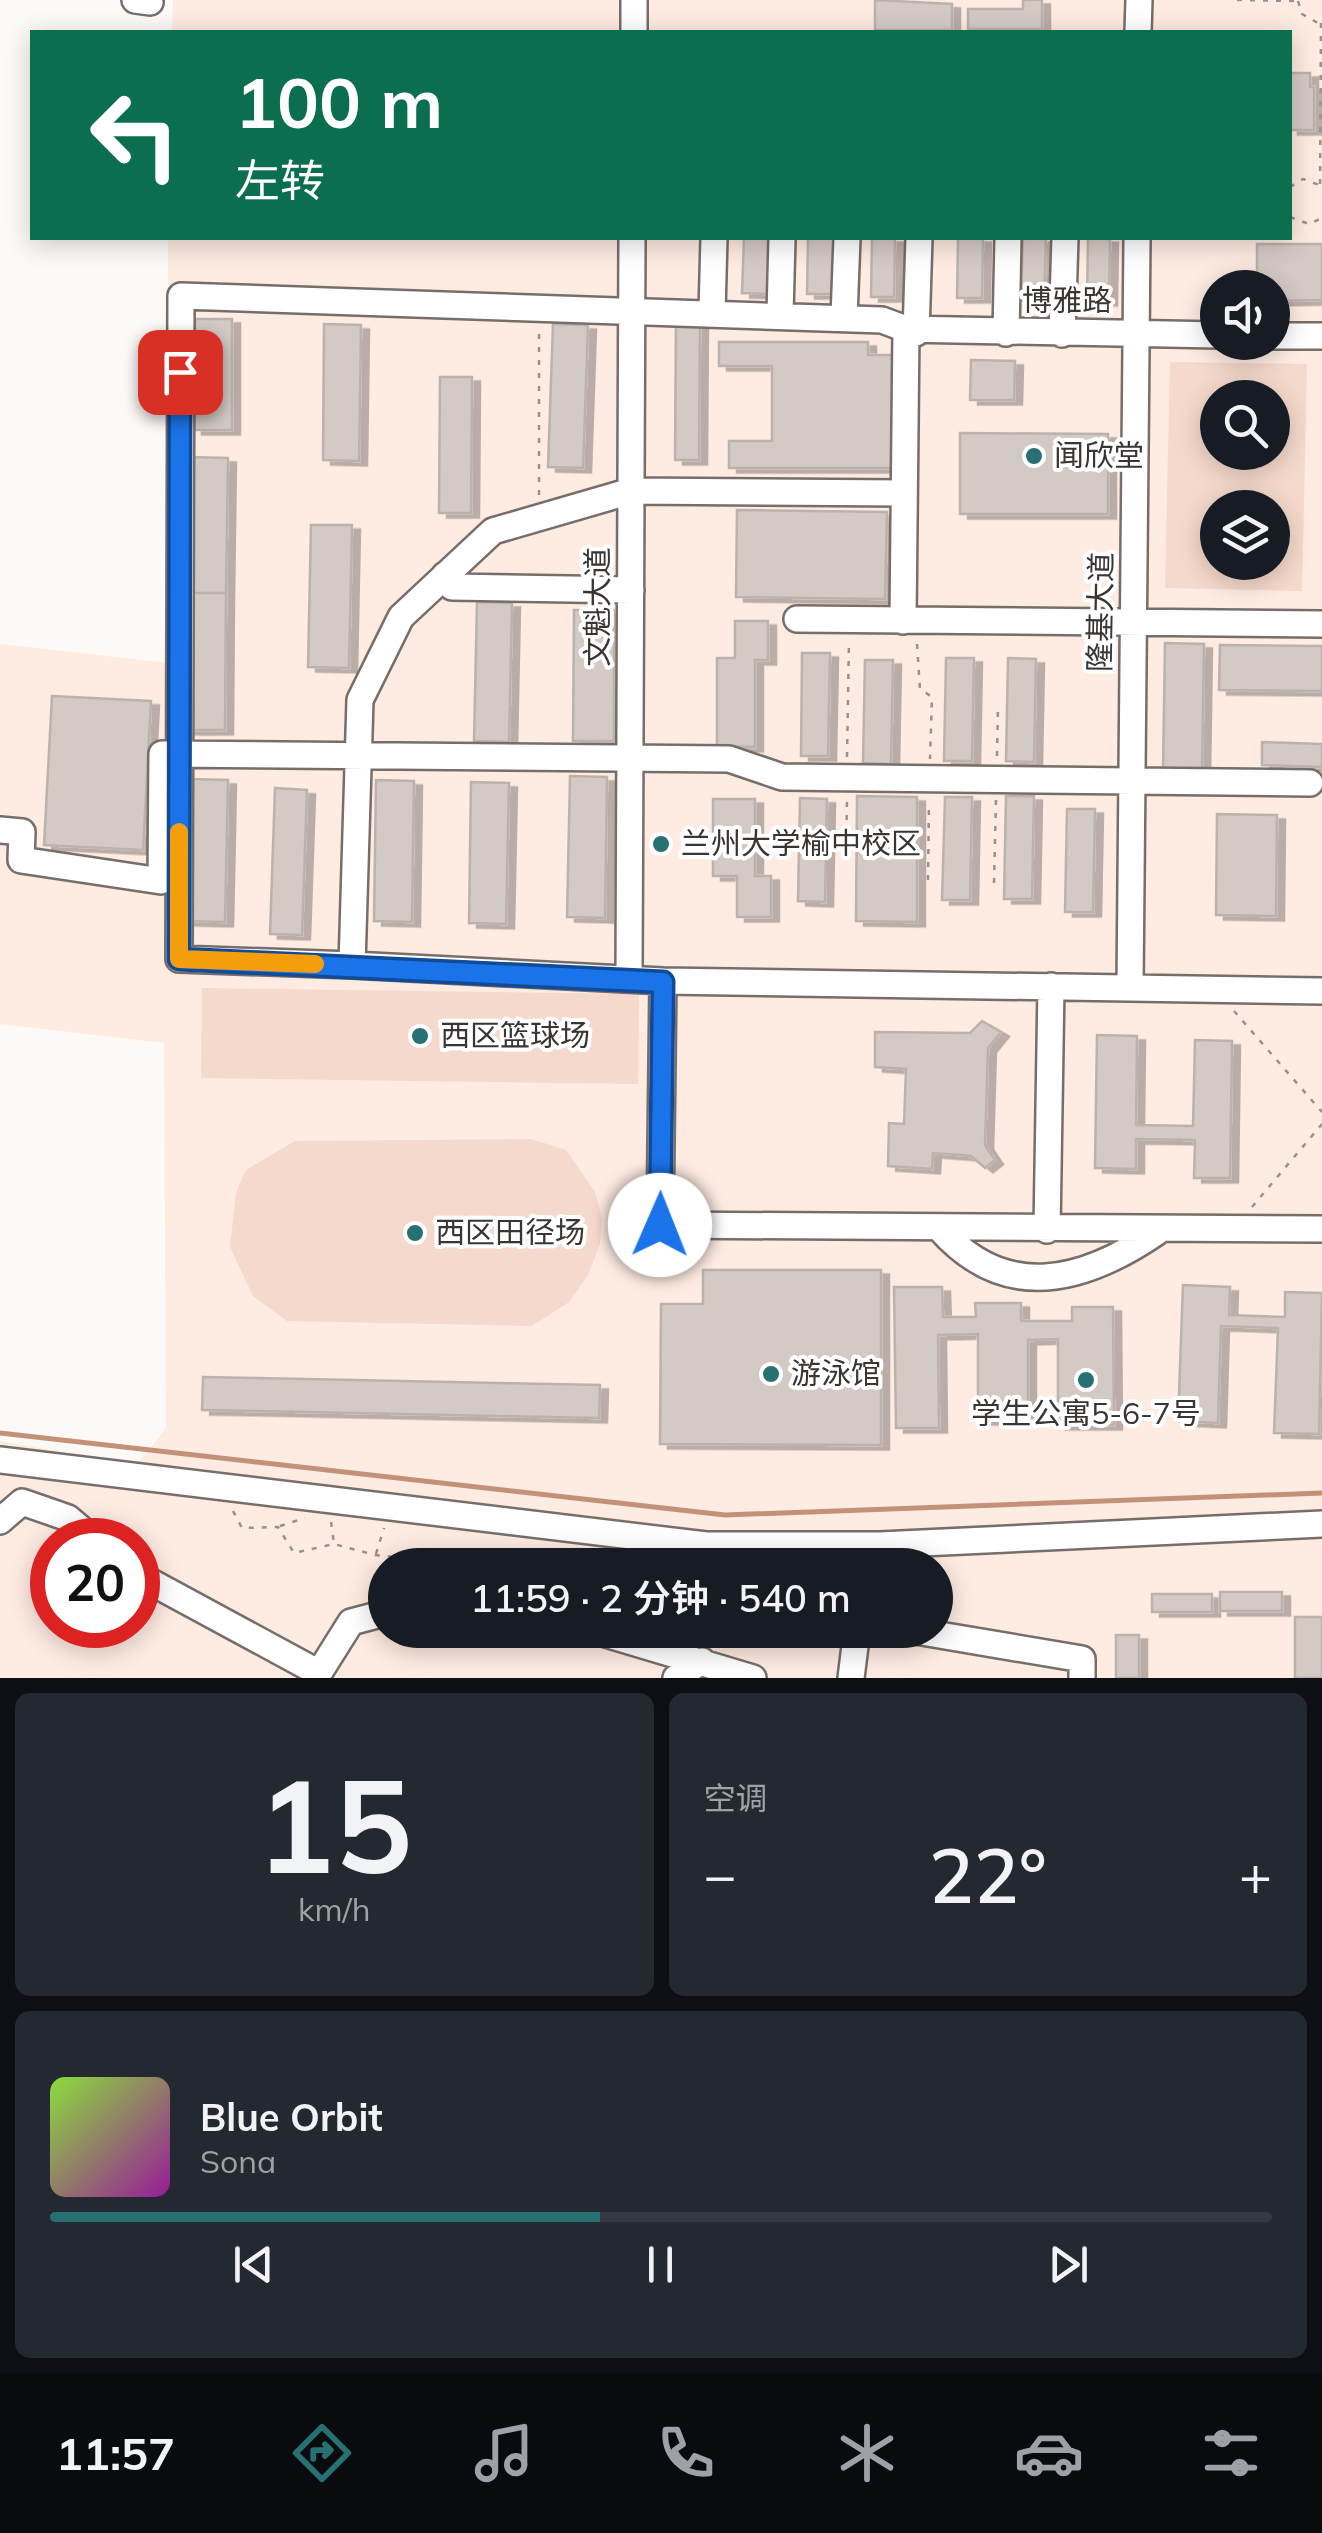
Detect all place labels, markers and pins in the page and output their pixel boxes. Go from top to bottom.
pin [138,330,223,415]
place label: 闻欣堂 [1054,436,1144,474]
marker: 闻欣堂 [1023,445,1045,467]
place label: 兰州大学榆中校区 [681,824,921,862]
marker: 兰州大学榆中校区 [650,833,672,855]
place label: 西区篮球场 [440,1016,590,1054]
marker: 西区篮球场 [409,1025,431,1047]
place label: 西区田径场 [435,1213,585,1251]
marker: 西区田径场 [404,1222,426,1244]
place label: 游泳馆 [791,1354,881,1392]
marker: 游泳馆 [760,1363,782,1385]
marker: 学生公寓5-6-7号 [1075,1369,1097,1391]
place label: 学生公寓5-6-7号 [971,1394,1201,1432]

